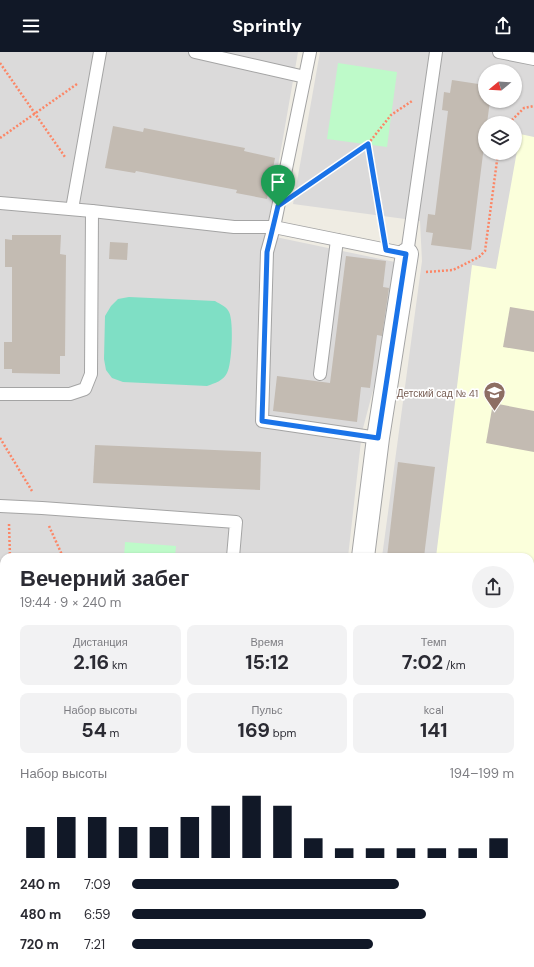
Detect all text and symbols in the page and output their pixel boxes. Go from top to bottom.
text: Sprintly [232,14,302,38]
icon: menu [20,15,42,37]
icon: share [492,15,514,37]
north arrow [478,64,522,108]
map controls [478,64,522,160]
button: layers [478,116,522,160]
pin [261,165,295,206]
icon: arrive [267,171,289,193]
school or university icon: Детский сад № 41 [481,380,507,413]
place label: Детский сад № 41 [397,387,478,400]
text: Вечерний забег [20,564,189,593]
button: share [472,566,514,608]
text: 19:44 · 9 × 240 m [20,594,121,611]
text: Дистанция [73,635,128,649]
text: Время [250,635,284,649]
text: Темп [421,635,447,649]
text: 2.16 [73,649,109,675]
text: 15:12 [245,649,289,675]
text: 7:02 [402,649,443,675]
text: km [109,658,127,672]
text: /km [443,658,466,672]
text: Набор высоты [63,703,137,717]
text: Пульс [252,703,282,717]
text: kcal [424,703,444,717]
text: 54 [81,717,107,743]
text: 169 [238,717,270,743]
text: 141 [420,717,447,743]
text: m [107,726,119,740]
text: bpm [270,726,296,740]
text: Набор высоты [20,765,107,782]
text: 194–199 m [450,765,514,782]
text: 240 m [20,876,60,893]
text: 7:09 [84,876,111,893]
text: 480 m [20,906,61,923]
text: 6:59 [84,906,111,923]
text: 720 m [20,936,59,953]
text: 7:21 [84,936,105,953]

